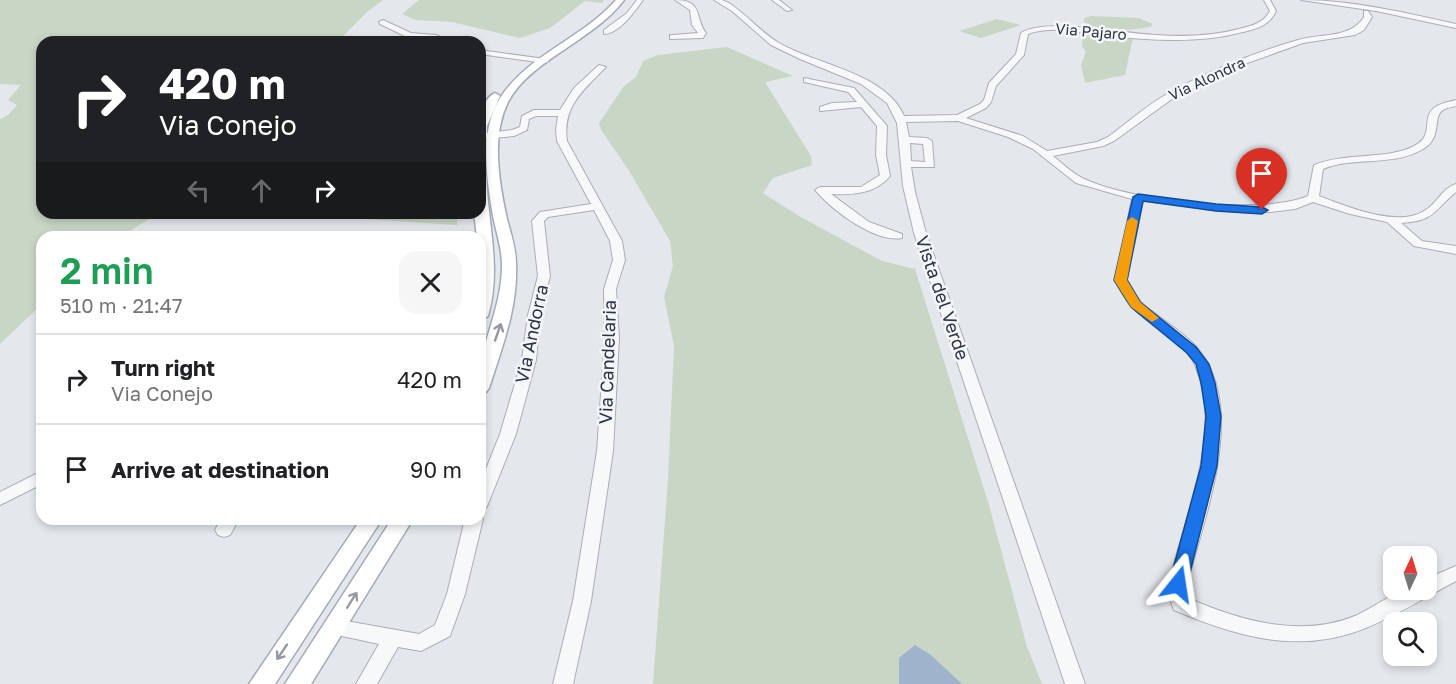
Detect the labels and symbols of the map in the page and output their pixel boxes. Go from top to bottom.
street label: Via Pajaro [1055,19,1128,43]
street label: Via Alondra [1165,53,1248,104]
pin [1236,148,1287,210]
street label: Vista del Verde [911,233,974,363]
street label: Via Andorra [510,282,552,385]
street label: Via Candelaria [594,299,620,425]
one-way arrow [493,323,504,342]
north arrow [1383,546,1437,600]
position arrow [1146,552,1210,616]
one-way arrow [347,592,359,609]
one-way arrow [276,643,288,660]

